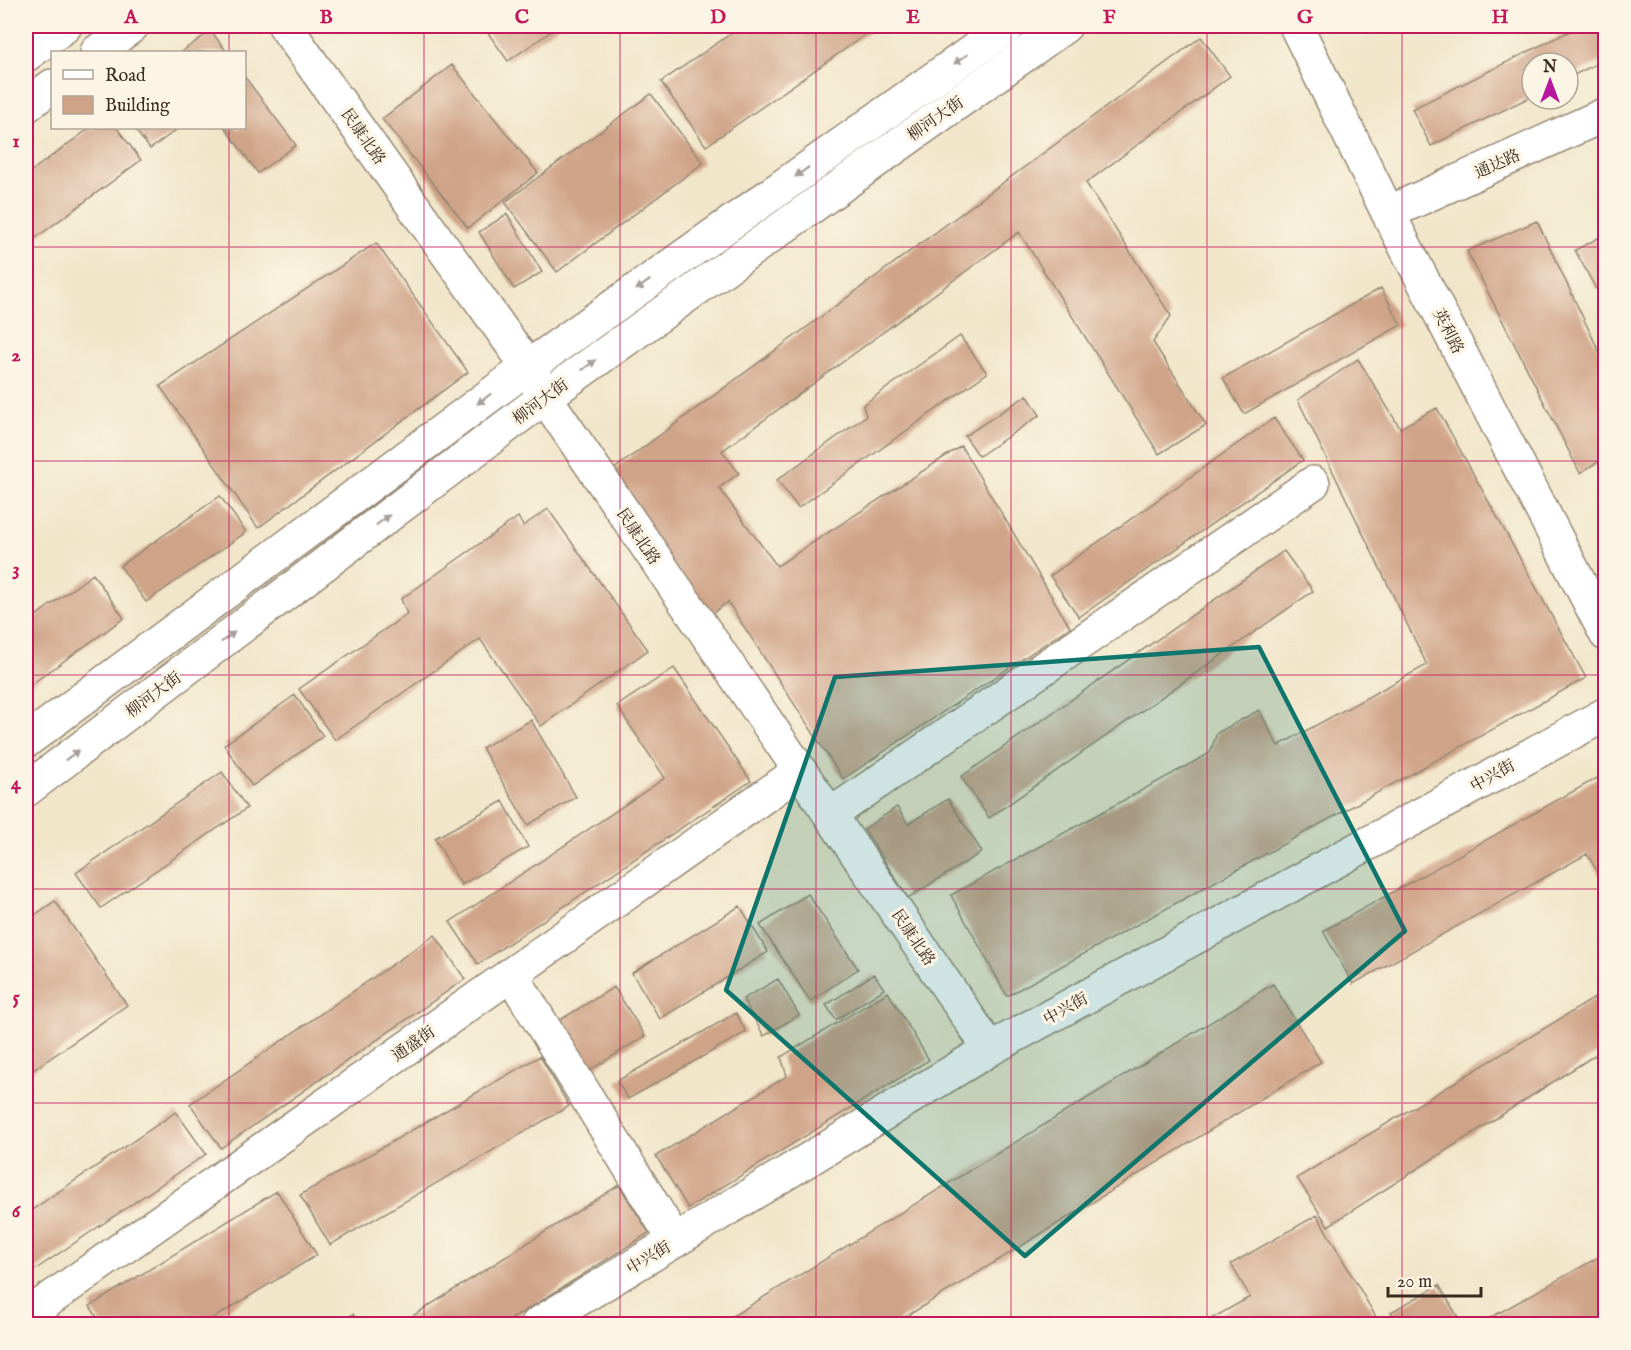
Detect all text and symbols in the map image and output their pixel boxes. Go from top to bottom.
text: A [123,5,139,30]
text: B [319,5,333,30]
text: C [515,5,529,30]
text: D [710,5,726,30]
text: E [906,5,920,30]
text: F [1103,5,1116,30]
text: G [1297,5,1314,30]
text: H [1491,5,1509,30]
legend [51,51,246,129]
north arrow [1520,51,1580,111]
one-way arrow [953,53,969,65]
text: N [1542,58,1557,78]
text: Road [105,65,146,88]
street label: 柳河大街 [904,93,968,146]
text: Building [105,95,170,118]
street label: 民康北路 [336,105,389,169]
text: 1 [12,129,20,154]
street label: 通达路 [1472,146,1524,184]
one-way arrow [794,166,810,178]
one-way arrow [635,279,651,291]
street label: 英利路 [1427,306,1467,358]
text: 2 [11,343,21,368]
one-way arrow [582,359,597,371]
street label: 柳河大街 [510,375,573,430]
one-way arrow [477,393,493,405]
street label: 民康北路 [611,505,664,569]
one-way arrow [375,513,391,526]
text: 3 [12,557,20,582]
one-way arrow [220,632,235,644]
street label: 柳河大街 [123,668,186,723]
one-way arrow [64,749,80,761]
street label: 中兴街 [1467,756,1519,797]
text: 4 [11,771,22,796]
street label: 民康北路 [886,906,939,970]
text: 5 [12,985,20,1010]
street label: 中兴街 [1040,989,1092,1030]
street label: 通盛街 [389,1023,440,1067]
text: 6 [12,1199,22,1224]
street label: 中兴街 [623,1238,675,1280]
scale bar [1388,1260,1481,1298]
text: 20 m [1397,1271,1432,1294]

